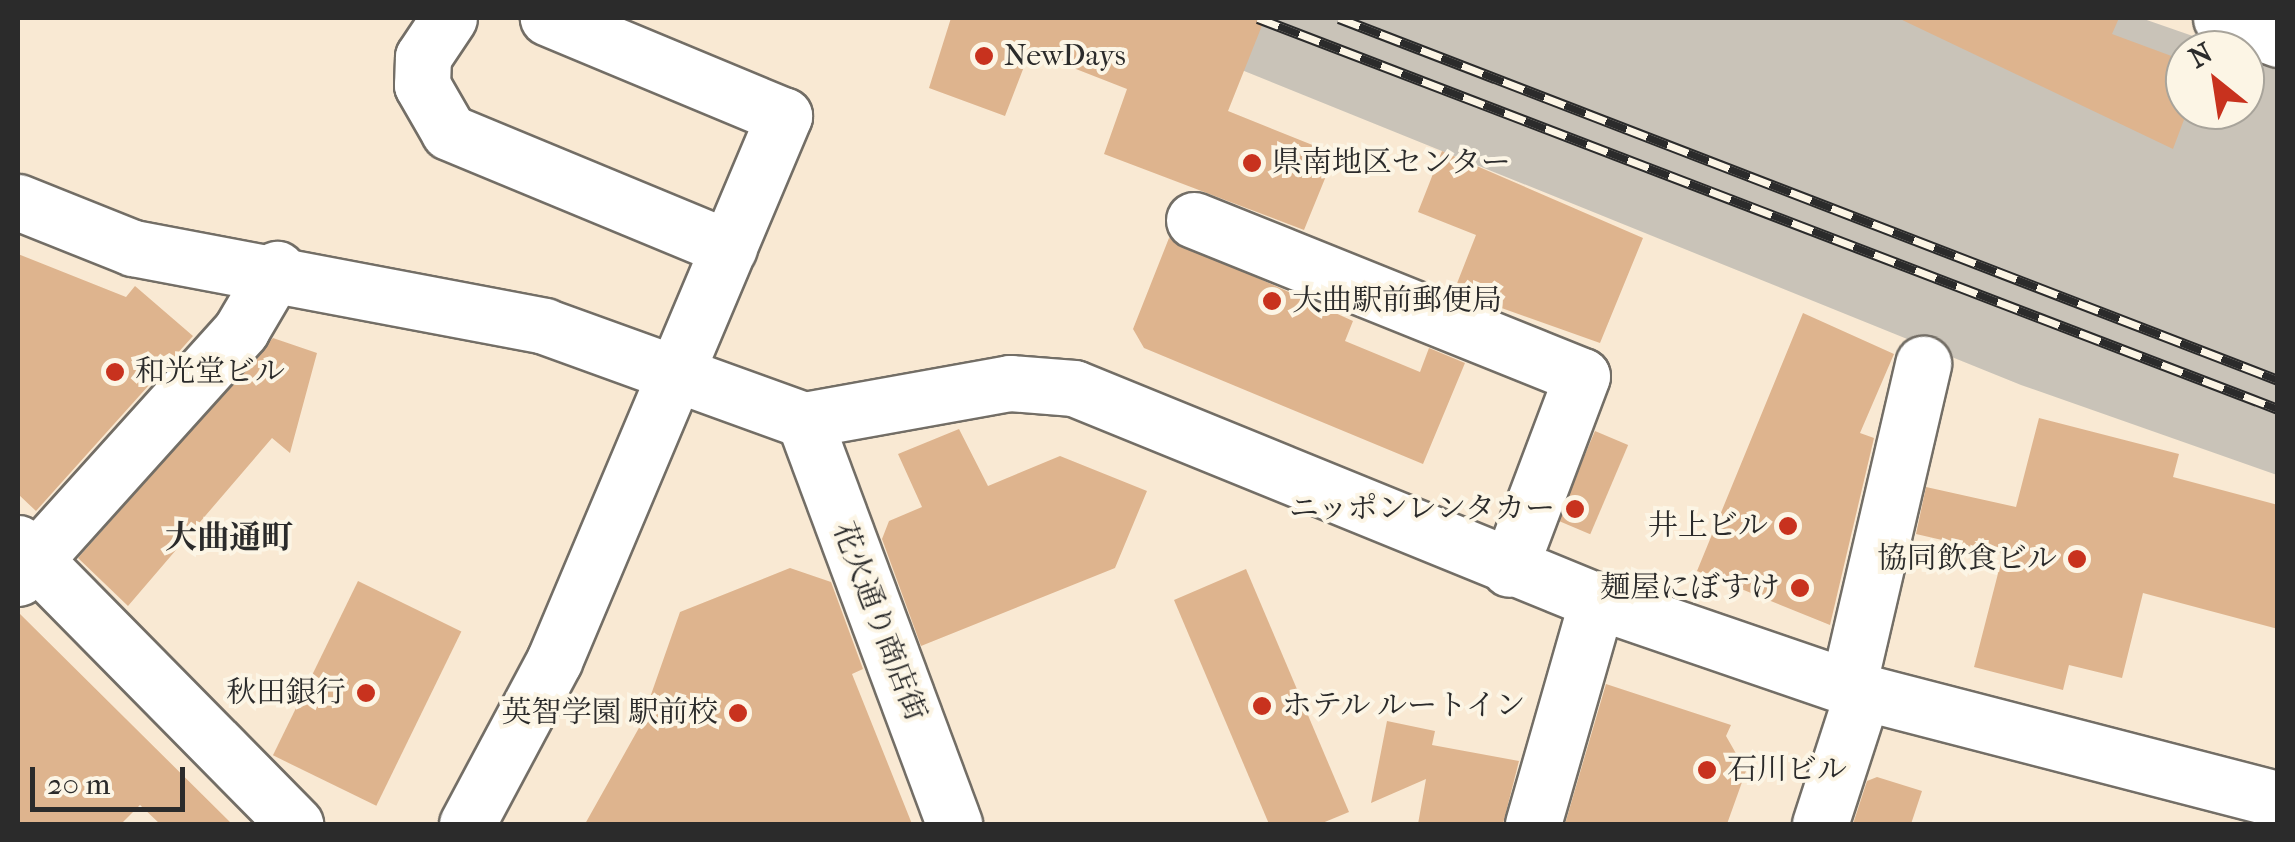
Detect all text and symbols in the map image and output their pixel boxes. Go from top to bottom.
north arrow [2165,30,2265,130]
text: N [2183,36,2218,75]
place label: NewDays [1004,38,1126,74]
marker: NewDays [973,45,995,67]
place label: 県南地区センター [1272,145,1512,181]
marker: 県南地区センター [1241,152,1263,174]
place label: 大曲駅前郵便局 [1292,283,1502,319]
marker: 大曲駅前郵便局 [1261,290,1283,312]
place label: 和光堂ビル [135,354,285,390]
marker: 和光堂ビル [104,361,126,383]
place label: ニッポンレンタカー [1285,491,1555,527]
marker: ニッポンレンタカー [1564,498,1586,520]
place label: 井上ビル [1648,508,1768,544]
marker: 井上ビル [1777,515,1799,537]
street label: 花火通り商店街 [825,518,933,726]
district label: 大曲通町 [165,519,293,557]
place label: 協同飲食ビル [1877,541,2057,577]
marker: 協同飲食ビル [2066,548,2088,570]
place label: 麺屋にぼすけ [1600,570,1780,606]
marker: 麺屋にぼすけ [1789,577,1811,599]
place label: 秋田銀行 [226,675,346,711]
marker: 秋田銀行 [355,682,377,704]
place label: ホテル ルートイン [1282,688,1528,724]
place label: 英智学園 駅前校 [502,695,718,731]
marker: ホテル ルートイン [1251,695,1273,717]
marker: 英智学園 駅前校 [727,702,749,724]
scale bar [35,747,190,809]
place label: 石川ビル [1727,752,1847,788]
marker: 石川ビル [1696,759,1718,781]
text: 20 m [47,767,110,802]

